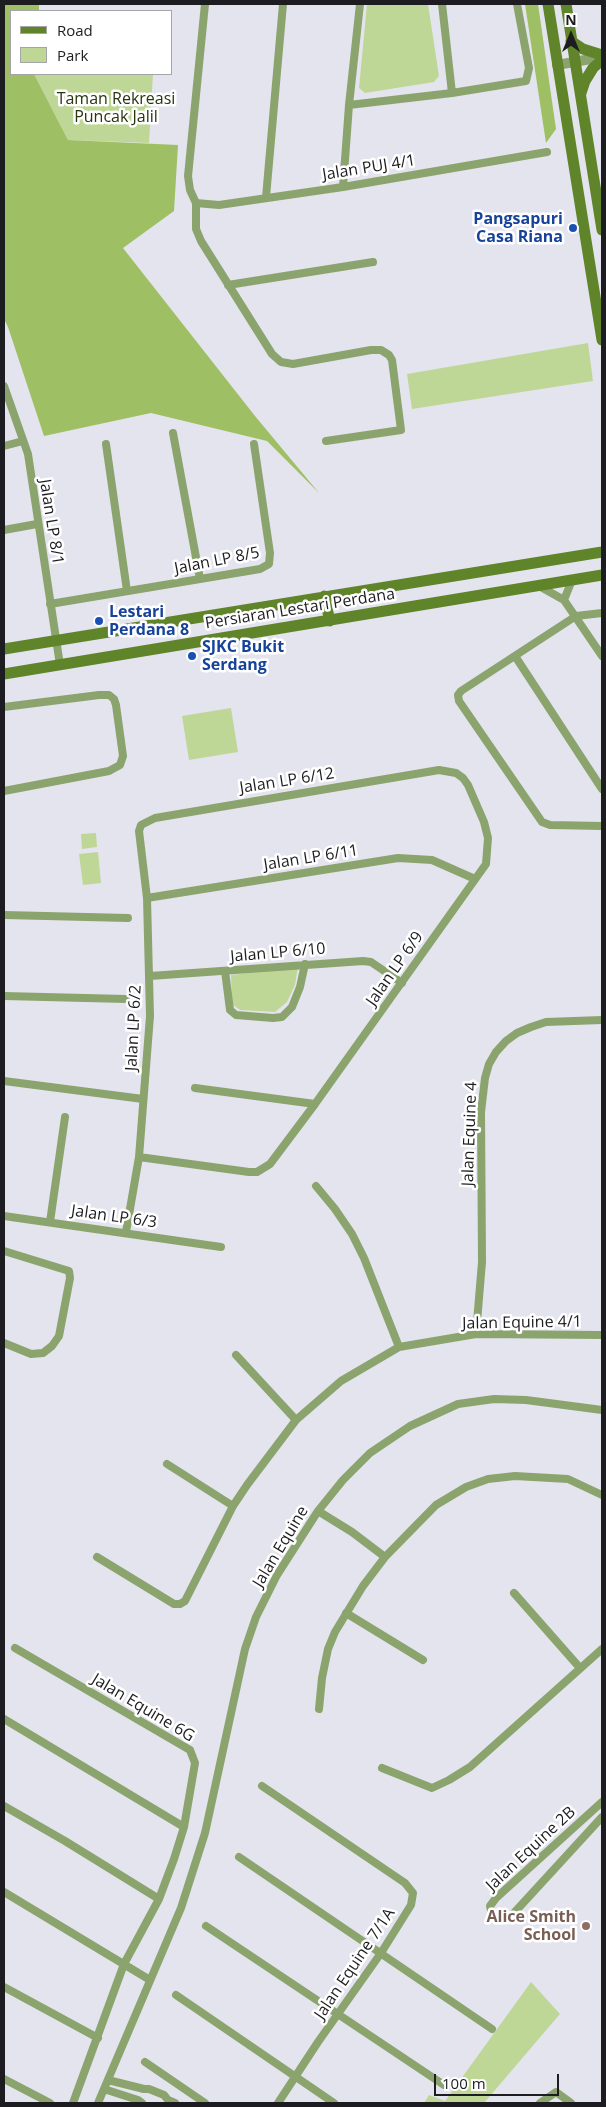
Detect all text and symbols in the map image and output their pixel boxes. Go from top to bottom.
legend [10,10,172,75]
north arrow [546,10,596,60]
text: N [565,10,577,29]
text: Road [57,20,93,40]
text: Park [57,45,88,65]
park label: Taman Rekreasi Puncak Jalil [57,89,175,127]
street label: Jalan PUJ 4/1 [321,151,417,185]
place label: Pangsapuri Casa Riana [473,209,563,247]
marker: Pangsapuri Casa Riana [567,222,579,234]
street label: Jalan LP 8/1 [35,478,67,566]
street label: Jalan LP 8/5 [173,543,261,579]
street label: Persiaran Lestari Perdana [204,585,396,633]
place label: Lestari Perdana 8 [109,602,189,640]
marker: Lestari Perdana 8 [93,615,105,627]
place label: SJKC Bukit Serdang [202,637,284,675]
marker: SJKC Bukit Serdang [186,650,198,662]
street label: Jalan LP 6/12 [238,764,336,798]
street label: Jalan LP 6/11 [262,841,360,875]
street label: Jalan LP 6/9 [362,928,428,1010]
street label: Jalan LP 6/10 [230,939,326,967]
street label: Jalan LP 6/2 [122,984,146,1072]
street label: Jalan Equine 4 [459,1081,481,1187]
street label: Jalan LP 6/3 [70,1201,158,1233]
street label: Jalan Equine 4/1 [462,1312,582,1334]
street label: Jalan Equine [249,1503,313,1591]
street label: Jalan Equine 6G [88,1670,198,1746]
street label: Jalan Equine 2B [482,1803,580,1895]
street label: Jalan Equine 7/1A [311,1905,399,2023]
place label: Alice Smith School [486,1907,576,1945]
marker: Alice Smith School [580,1920,592,1932]
scale bar [436,2064,561,2096]
text: 100 m [442,2073,486,2093]

